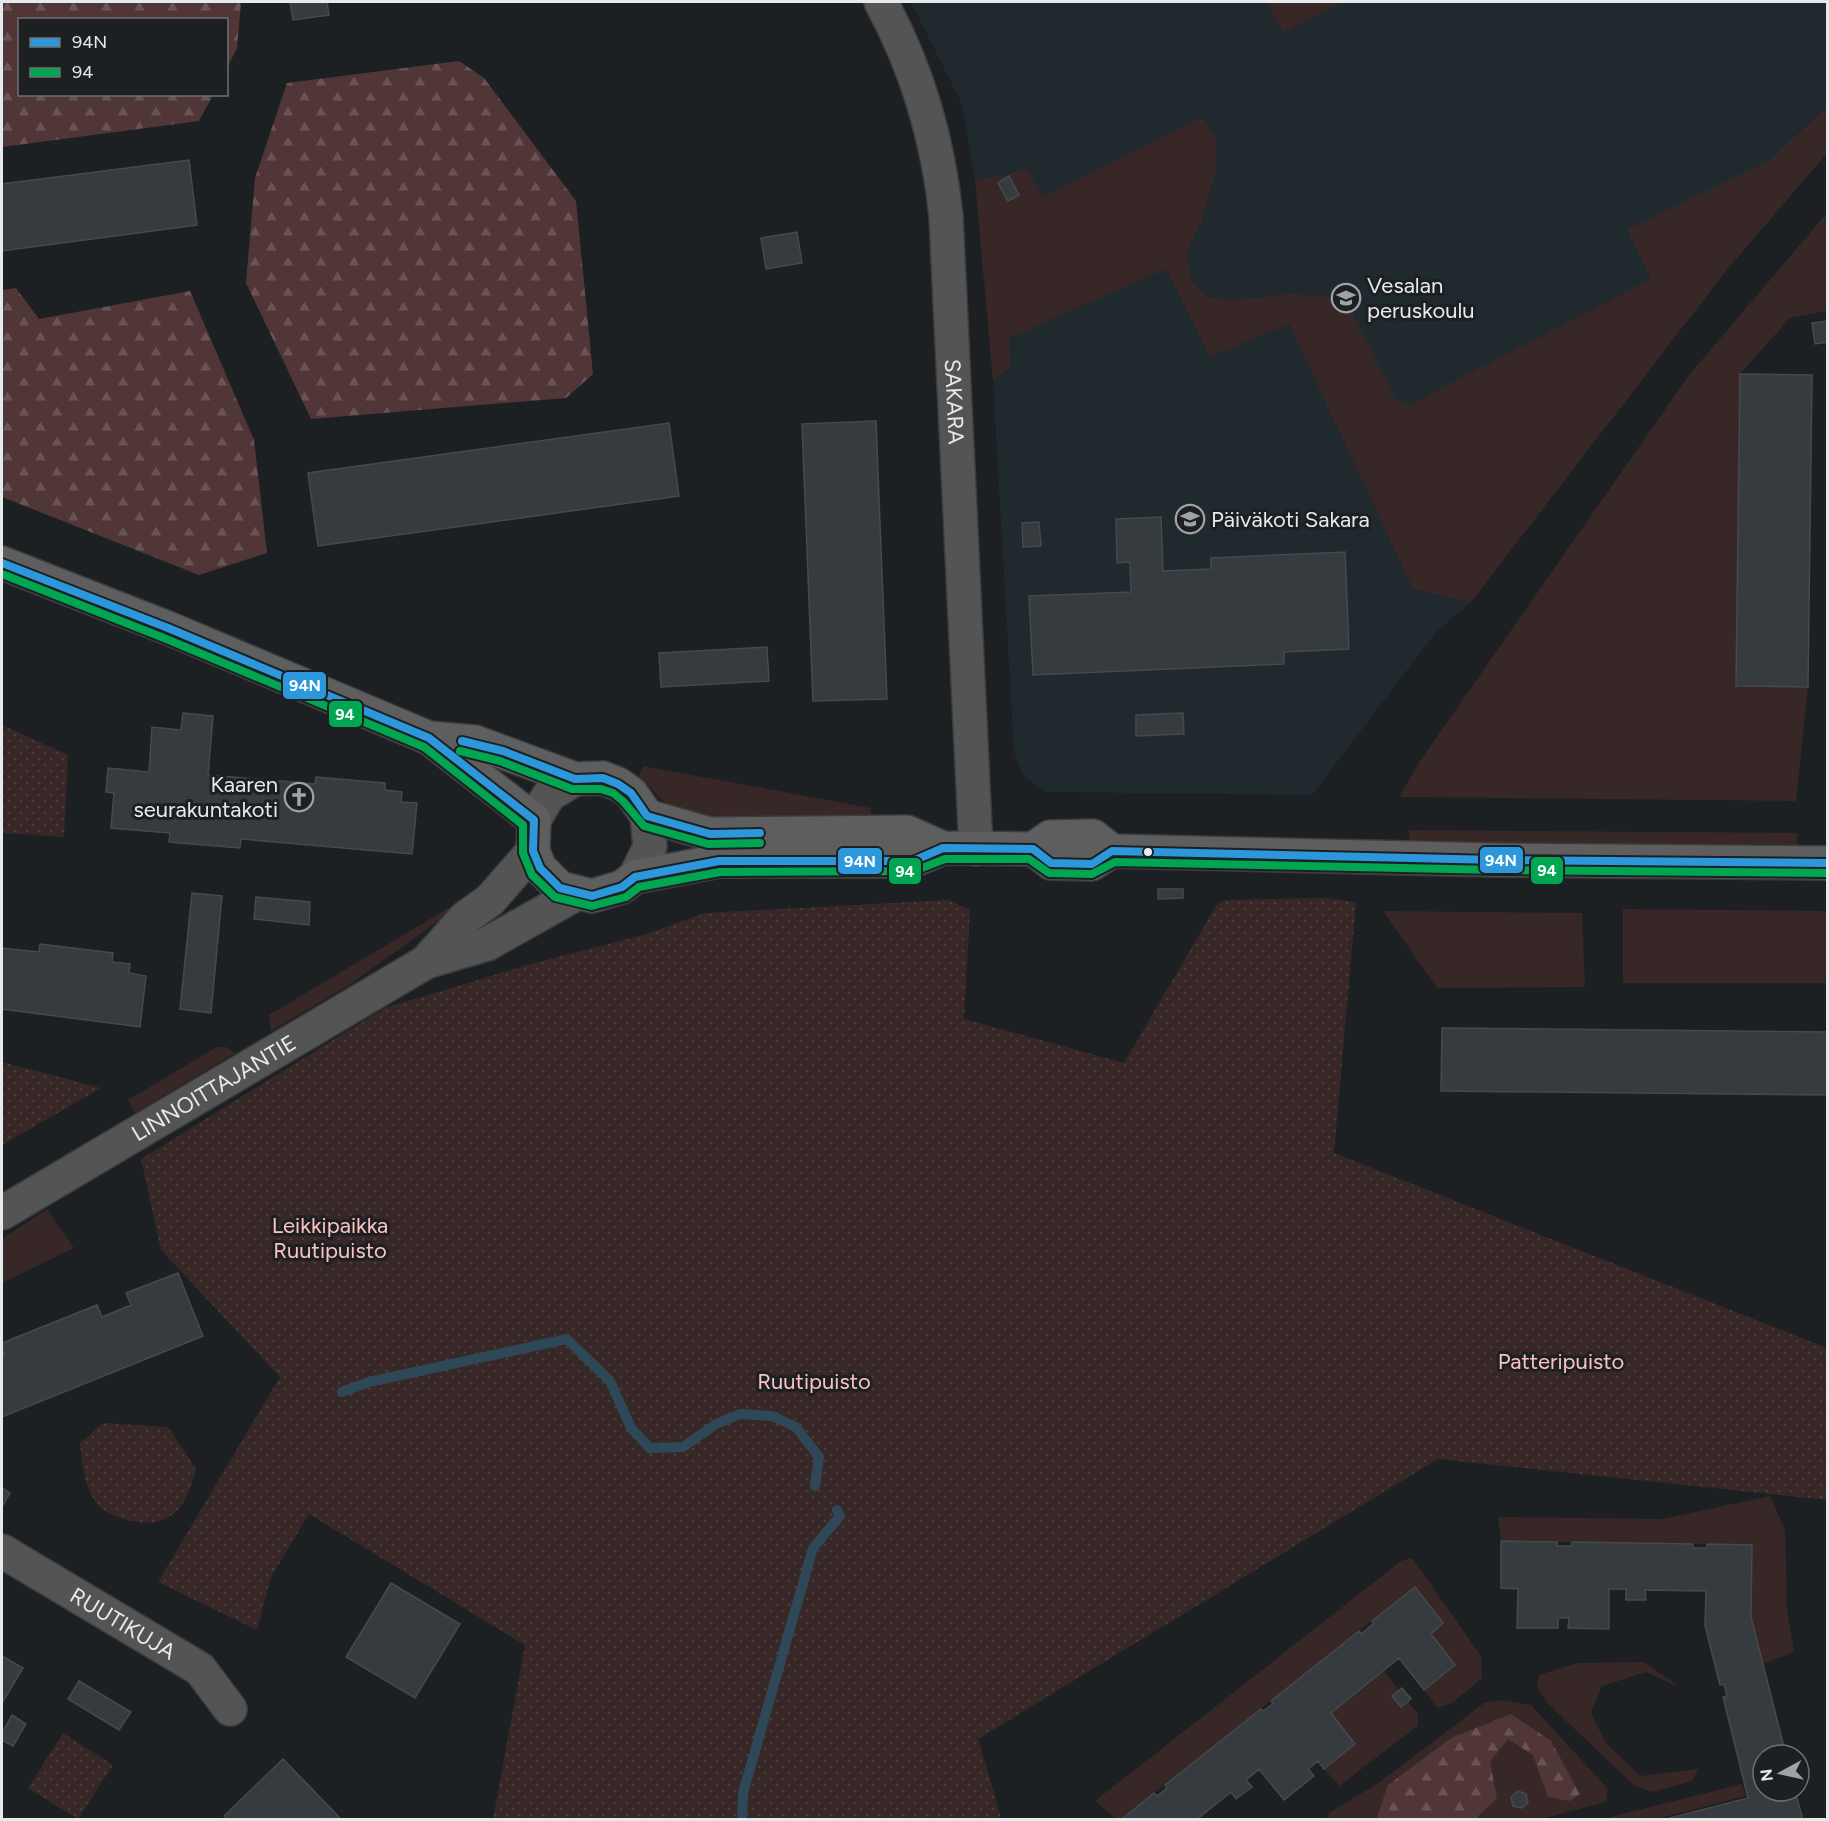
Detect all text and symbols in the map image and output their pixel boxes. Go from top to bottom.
legend [18,18,228,96]
text: 94N [72,31,107,53]
text: 94 [72,61,93,83]
place label: Vesalan peruskoulu [1367,272,1475,324]
school or university icon: Vesalan peruskoulu [1330,282,1362,314]
street label: SAKARA [939,358,970,445]
school or university icon: Päiväkoti Sakara [1174,503,1206,535]
place label: Päiväkoti Sakara [1211,506,1370,533]
line badge: 94N [282,671,327,700]
text: 94N [289,676,321,695]
line badge: 94 [328,700,363,728]
text: 94 [335,705,355,724]
place label: Kaaren seurakuntakoti [133,771,278,823]
church icon: Kaaren seurakuntakoti [283,781,315,813]
unlabelled marker [1142,846,1154,858]
line badge: 94N [1479,846,1524,874]
line badge: 94N [837,847,883,875]
text: 94N [1485,851,1517,870]
text: 94N [844,852,876,871]
line badge: 94 [1530,856,1564,885]
line badge: 94 [888,857,922,885]
text: 94 [1537,861,1557,880]
text: 94 [895,862,915,881]
street label: LINNOITTAJANTIE [127,1029,301,1147]
park label: Leikkipaikka Ruutipuisto [272,1212,388,1264]
park label: Patteripuisto [1498,1348,1624,1375]
park label: Ruutipuisto [757,1368,871,1395]
street label: RUUTIKUJA [65,1582,181,1665]
north arrow [1751,1743,1811,1803]
text: N [1756,1768,1777,1782]

